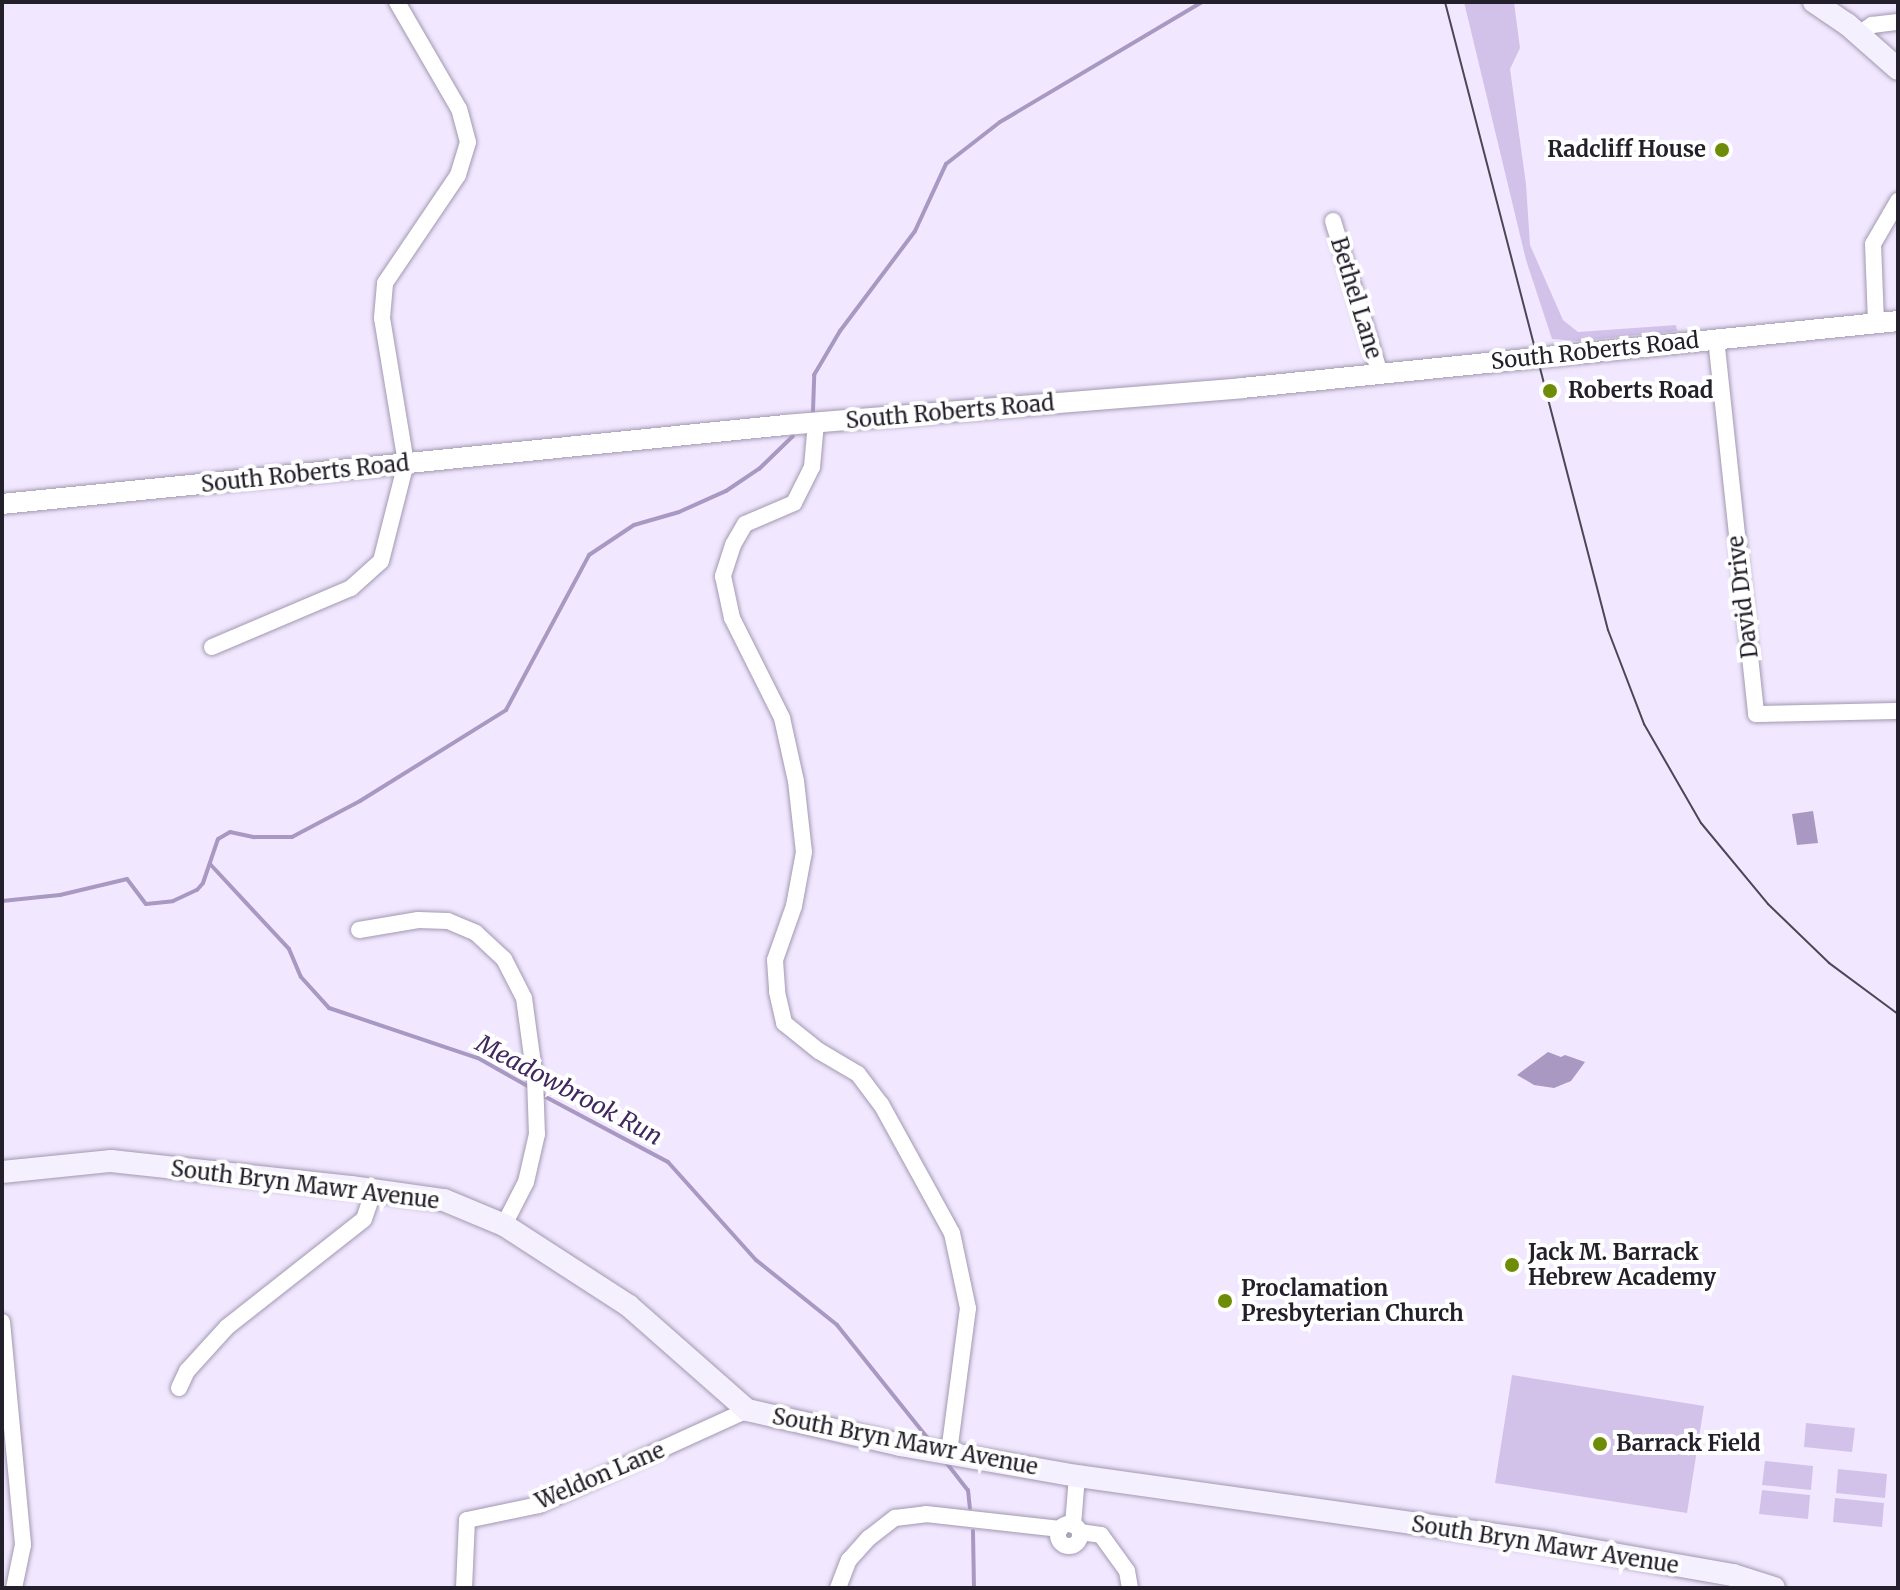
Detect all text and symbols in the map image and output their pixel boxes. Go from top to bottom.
place label: Radcliff House [1547,137,1706,163]
marker: Radcliff House [1713,141,1731,159]
street label: Bethel Lane [1325,234,1387,362]
street label: South Roberts Road [1490,327,1700,375]
place label: Roberts Road [1568,378,1713,404]
marker: Roberts Road [1539,380,1561,402]
street label: South Roberts Road [845,390,1055,434]
street label: South Roberts Road [200,450,410,498]
street label: David Drive [1722,534,1764,660]
water label: Meadowbrook Run [471,1029,667,1151]
street label: South Bryn Mawr Avenue [169,1155,441,1215]
place label: Jack M. Barrack Hebrew Academy [1528,1239,1716,1290]
marker: Jack M. Barrack Hebrew Academy [1503,1256,1521,1274]
place label: Proclamation Presbyterian Church [1241,1275,1464,1326]
marker: Proclamation Presbyterian Church [1216,1292,1234,1310]
street label: South Bryn Mawr Avenue [770,1403,1040,1481]
place label: Barrack Field [1616,1431,1761,1457]
marker: Barrack Field [1591,1435,1609,1453]
street label: Weldon Lane [532,1437,668,1515]
street label: South Bryn Mawr Avenue [1410,1511,1680,1579]

